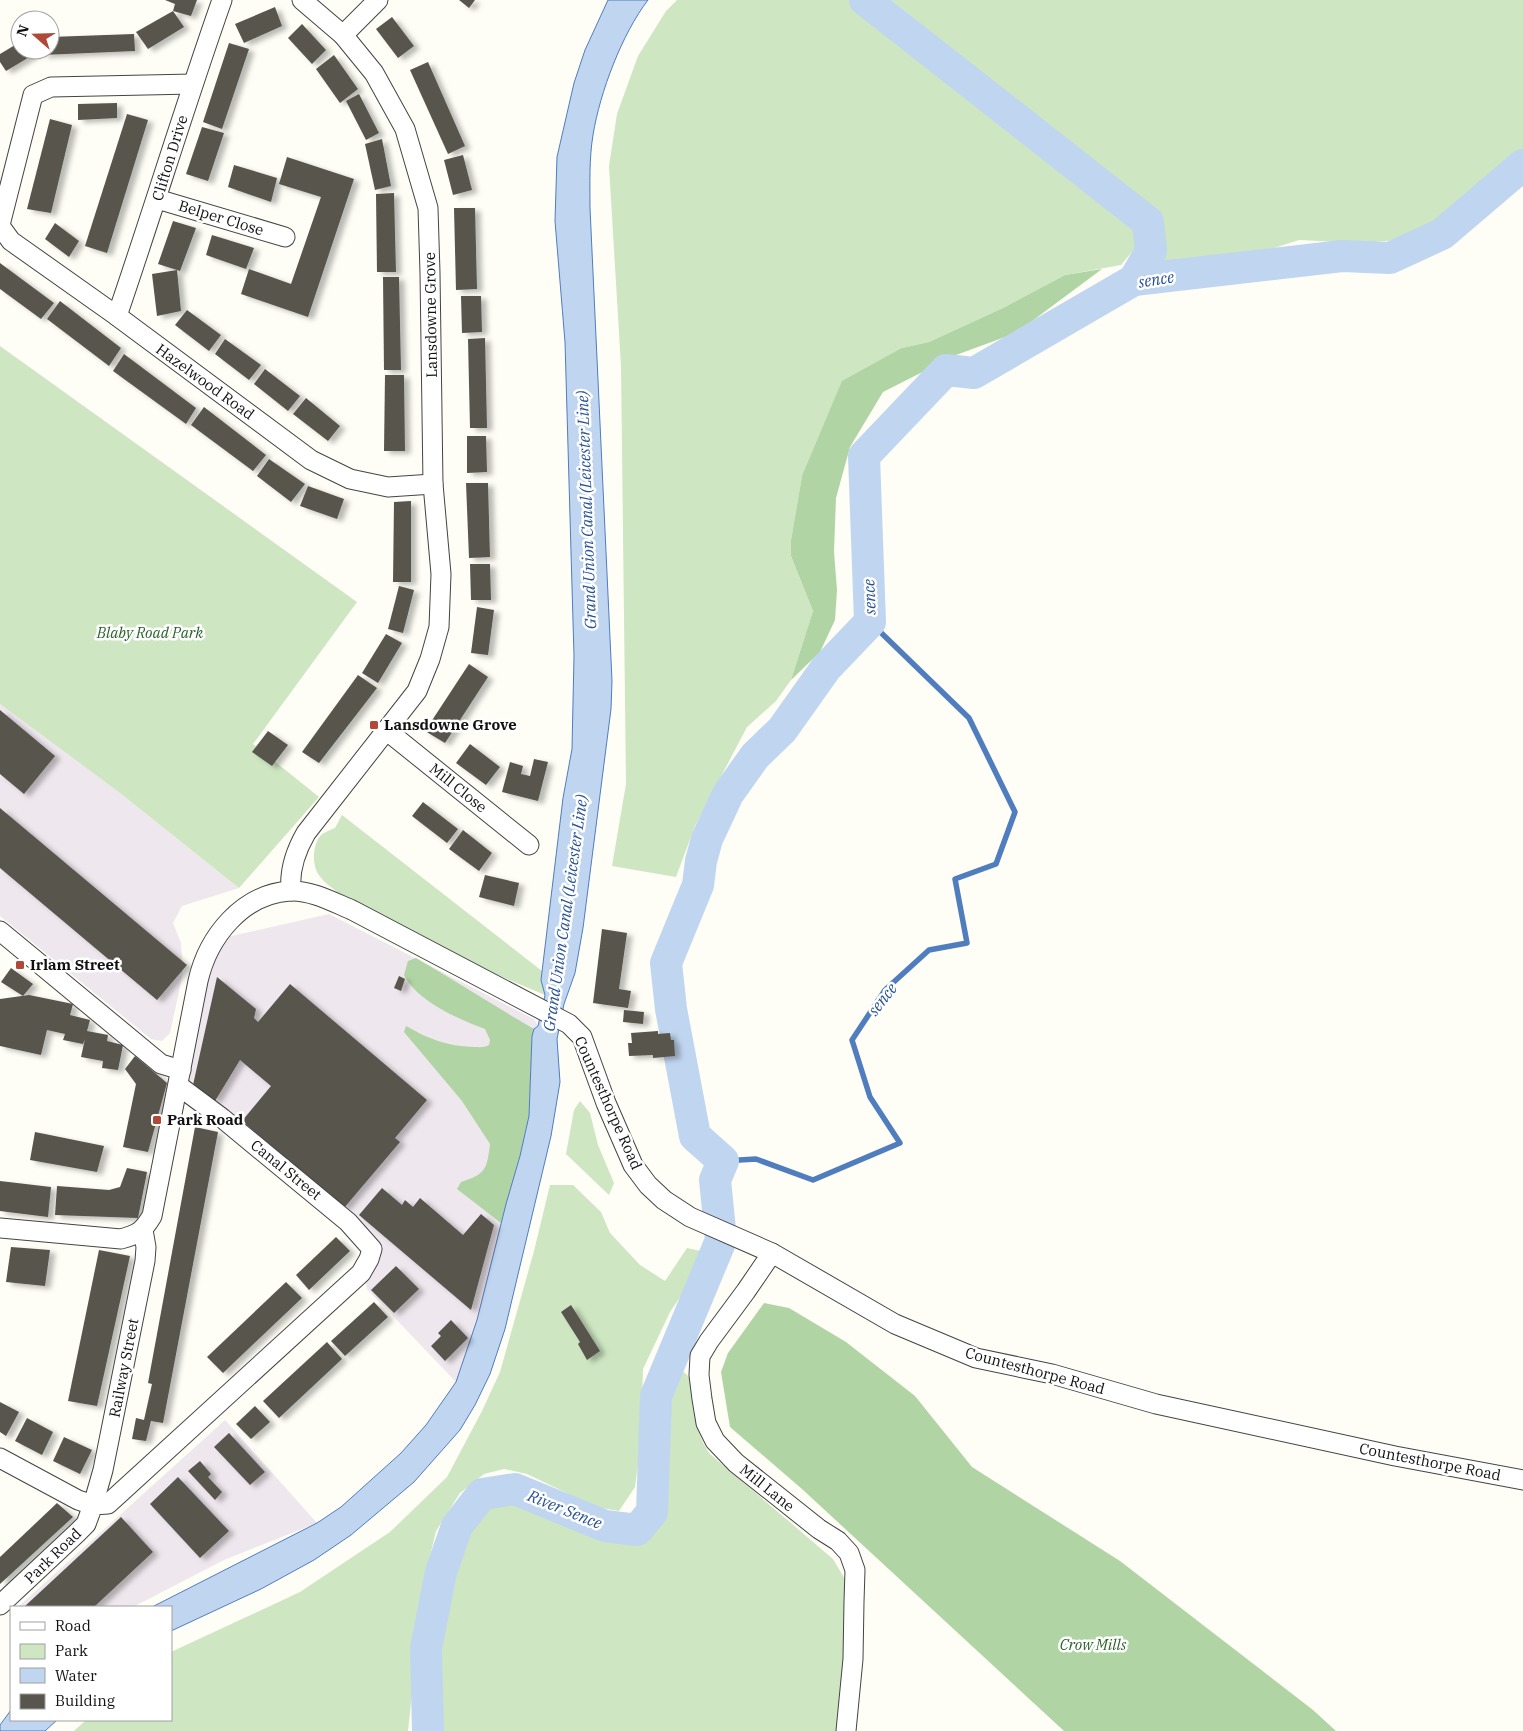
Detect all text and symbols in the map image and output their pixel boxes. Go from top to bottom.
north arrow [10,10,60,60]
text: N [12,22,33,39]
street label: Clifton Drive [147,113,192,203]
street label: Belper Close [176,196,266,239]
street label: Lansdowne Grove [420,252,441,378]
water label: sence [1137,266,1175,292]
street label: Hazelwood Road [152,339,258,424]
water label: Grand Union Canal (Leicester Line) [572,390,600,630]
water label: sence [858,579,880,615]
park label: Blaby Road Park [96,623,203,642]
place label: Lansdowne Grove [384,715,517,734]
marker: Lansdowne Grove [368,719,380,731]
street label: Mill Close [426,759,491,816]
water label: Grand Union Canal (Leicester Line) [538,793,592,1033]
place label: Irlam Street [30,955,120,974]
marker: Irlam Street [14,959,26,971]
water label: sence [863,979,901,1019]
street label: Countesthorpe Road [571,1033,646,1172]
place label: Park Road [167,1110,244,1129]
marker: Park Road [151,1114,163,1126]
street label: Canal Street [247,1135,326,1204]
street label: Railway Street [105,1317,142,1419]
street label: Countesthorpe Road [963,1343,1107,1398]
street label: Countesthorpe Road [1358,1438,1503,1485]
street label: Mill Lane [736,1460,799,1515]
water label: River Sence [524,1485,605,1533]
street label: Park Road [20,1524,85,1587]
legend [10,1606,172,1721]
text: Road [55,1616,91,1635]
park label: Crow Mills [1060,1635,1127,1654]
text: Park [55,1641,88,1660]
text: Water [55,1666,97,1685]
text: Building [55,1691,115,1710]

